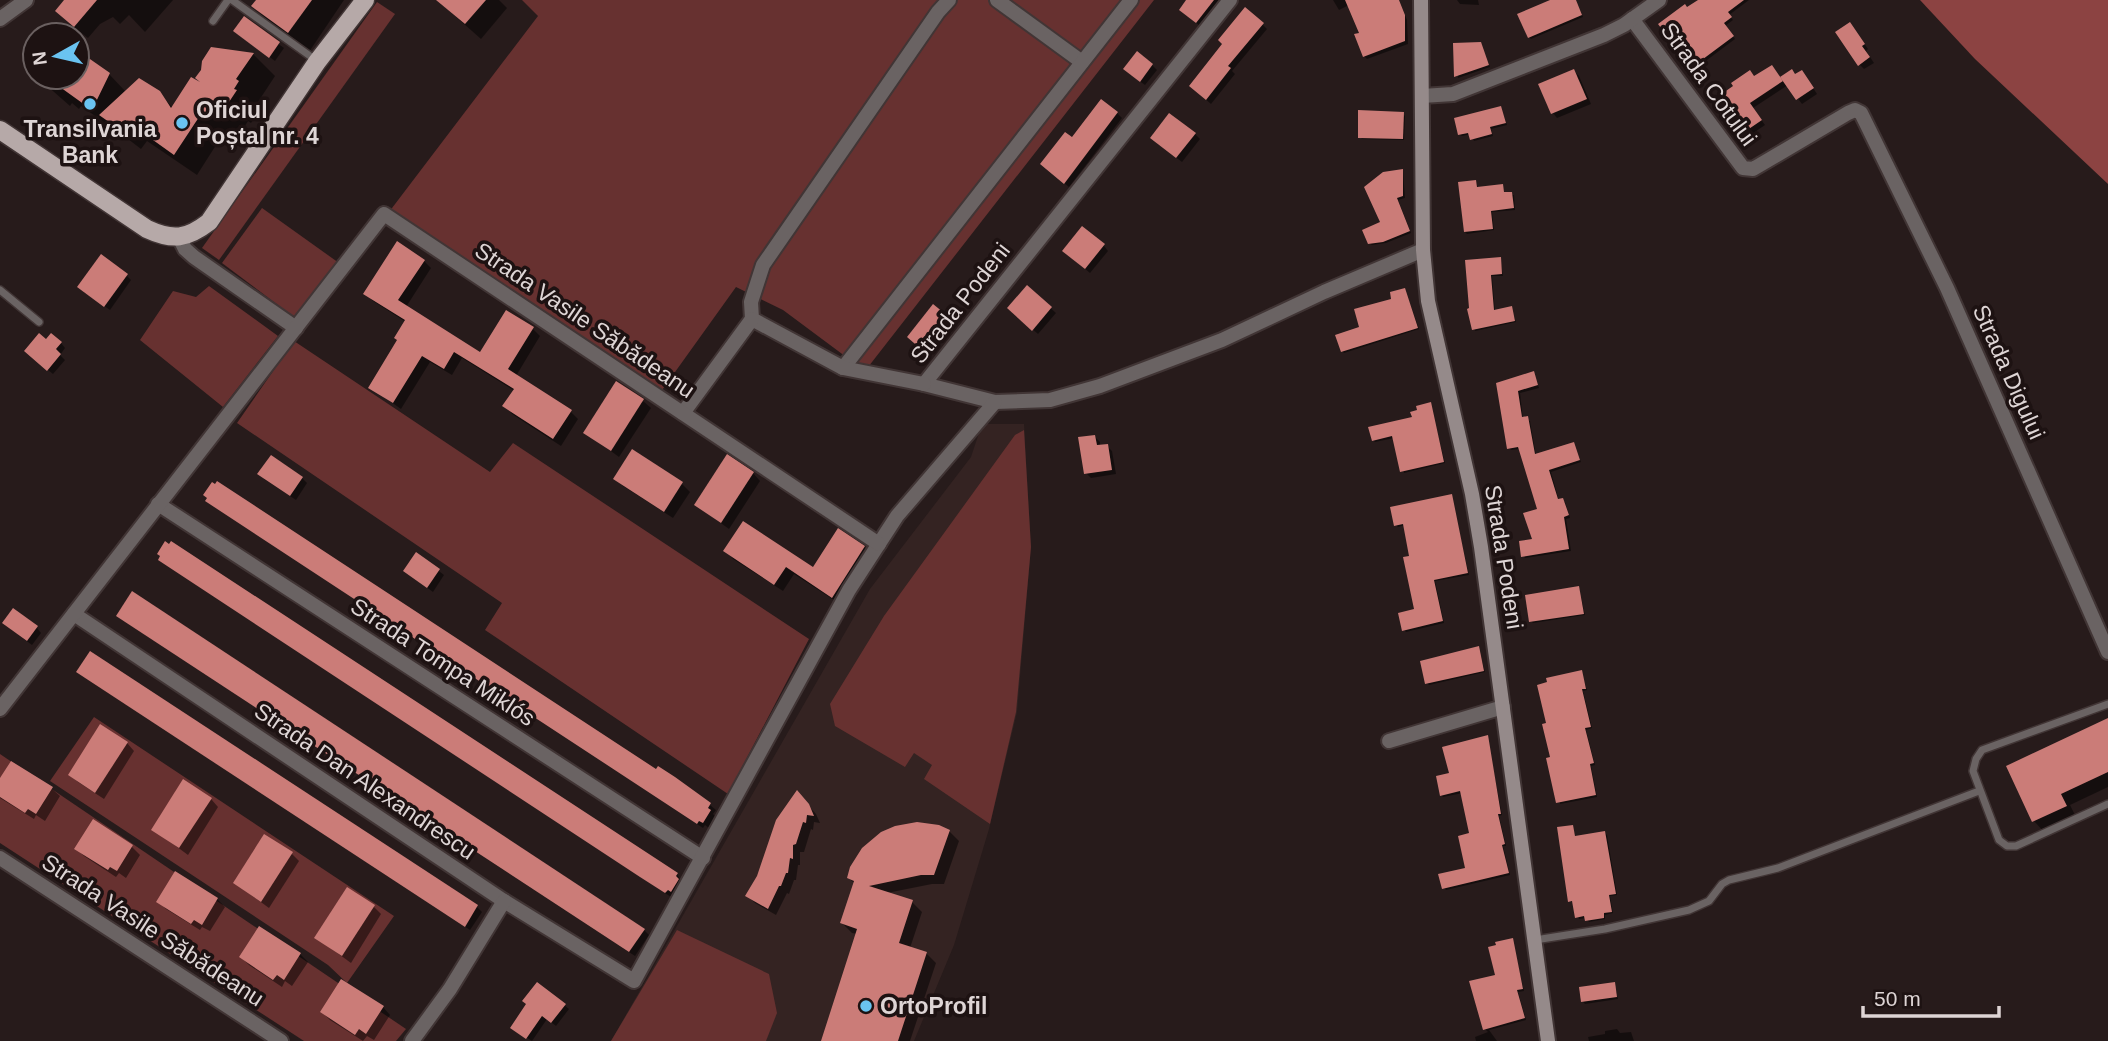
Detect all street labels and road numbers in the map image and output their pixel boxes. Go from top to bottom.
street label: Strada Cotului [1656,17,1762,151]
street label: Strada Vasile Săbădeanu [470,237,700,403]
street label: Strada Podeni [905,238,1015,368]
street label: Strada Digului [1968,301,2050,443]
street label: Strada Podeni [1480,483,1528,631]
street label: Strada Tompa Miklós [346,593,540,731]
street label: Strada Dan Alexandrescu [250,697,480,865]
street label: Strada Vasile Săbădeanu [37,849,269,1011]

